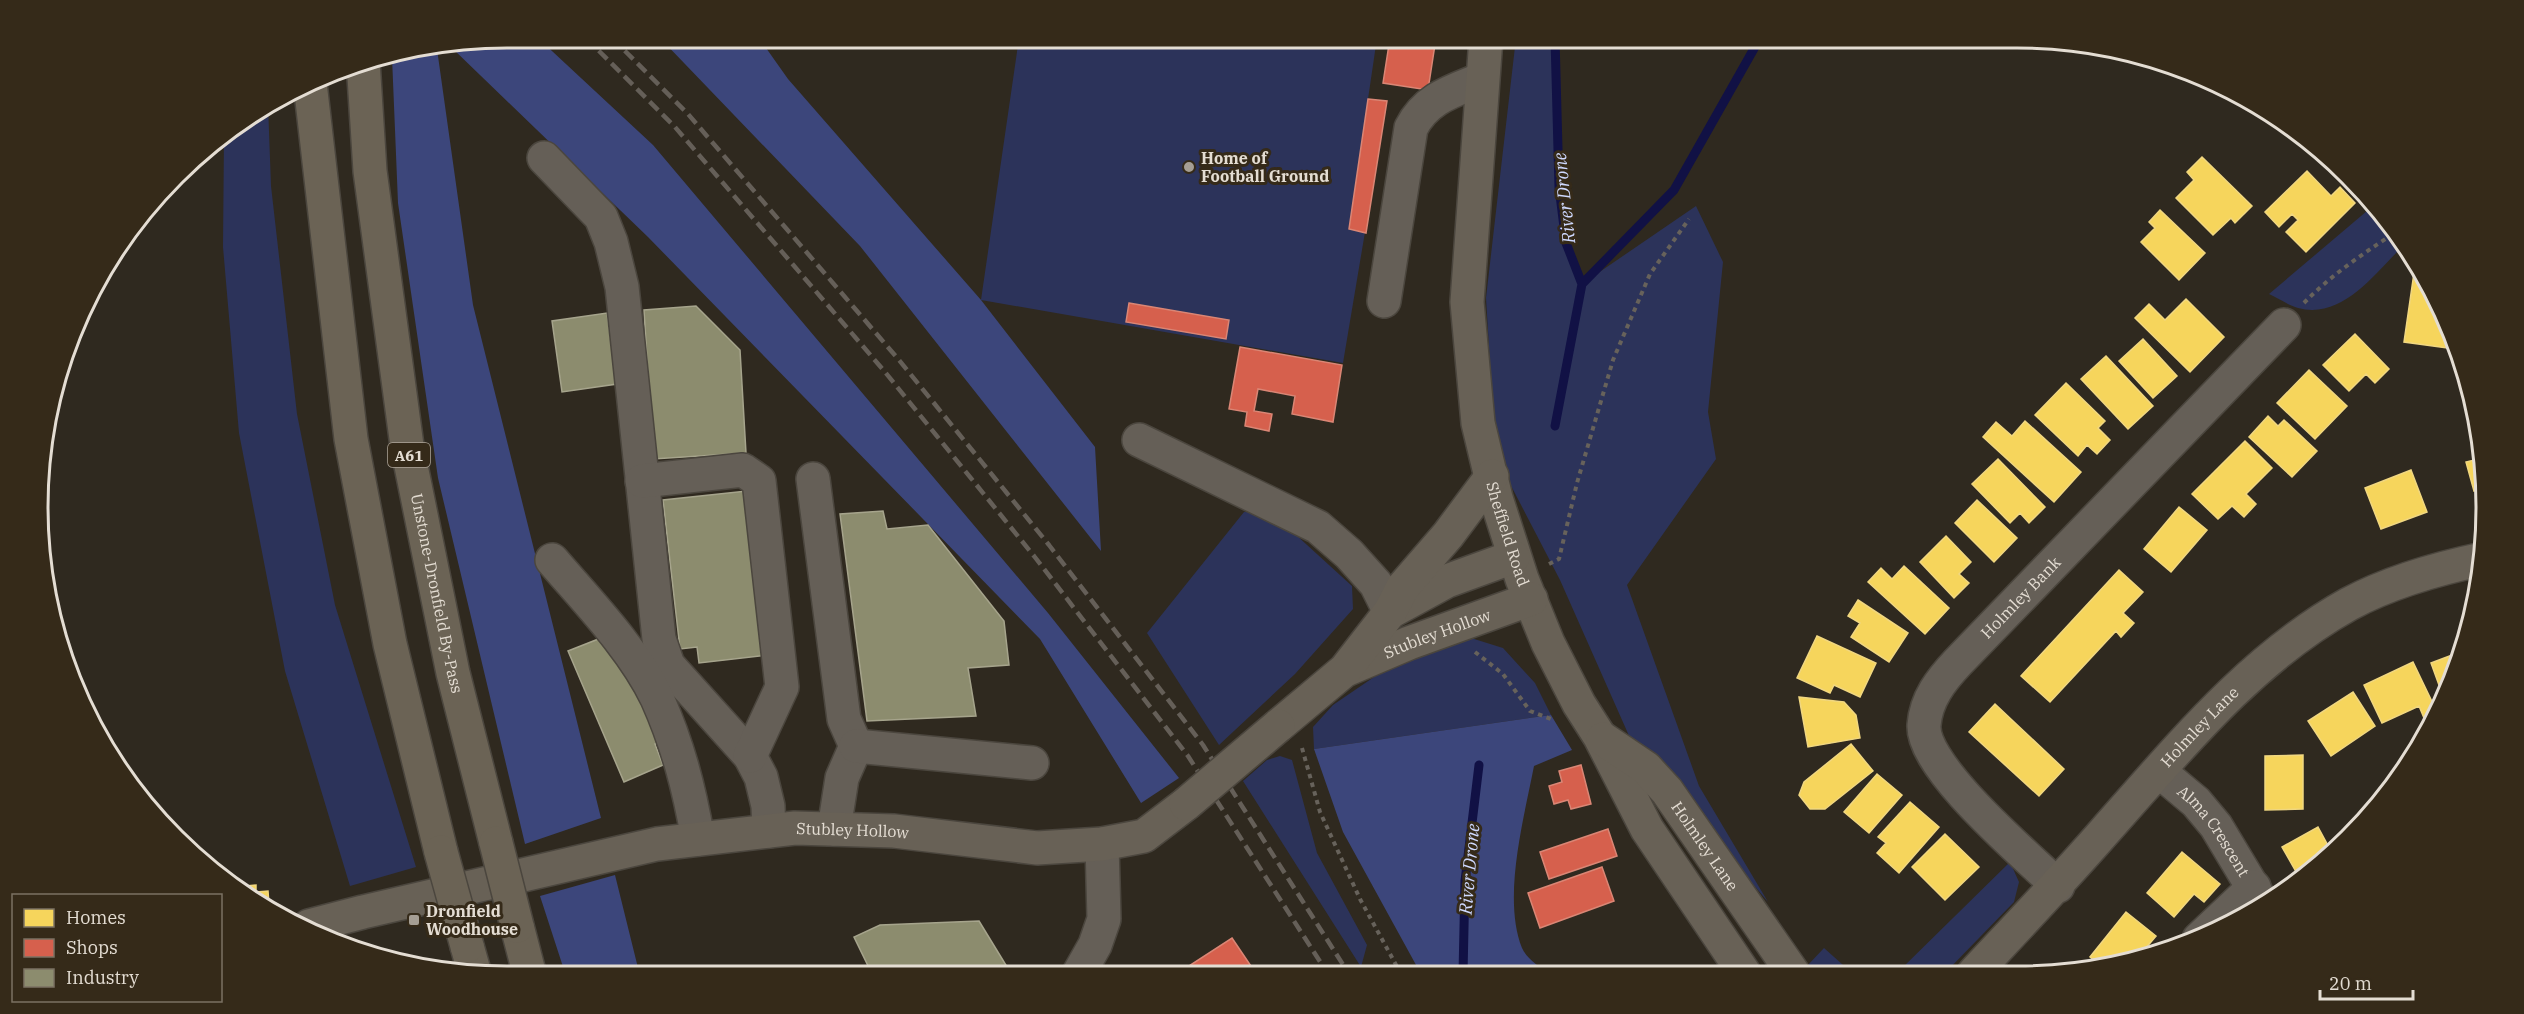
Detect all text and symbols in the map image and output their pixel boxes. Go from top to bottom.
place label: Home of Football Ground [1201,148,1329,186]
water label: River Drone [1548,151,1580,246]
marker: Home of Football Ground [1182,160,1196,174]
road number: A61 [388,443,430,467]
street label: Sheffield Road [1482,479,1534,589]
street label: Unstone-Dronfield By-Pass [407,492,468,695]
street label: Holmley Bank [1976,552,2065,643]
street label: Stubley Hollow [1381,604,1494,663]
street label: Holmley Lane [2156,682,2243,771]
street label: Alma Crescent [2173,781,2254,881]
street label: Holmley Lane [1667,797,1743,895]
street label: Stubley Hollow [796,818,910,843]
water label: River Drone [1453,823,1484,916]
legend [12,894,222,1002]
place label: Dronfield Woodhouse [426,901,518,939]
text: Homes [66,906,126,929]
marker: Dronfield Woodhouse [407,913,421,927]
text: Shops [66,936,118,959]
scale bar [2320,963,2413,1001]
text: Industry [66,966,139,989]
text: 20 m [2329,972,2372,995]

